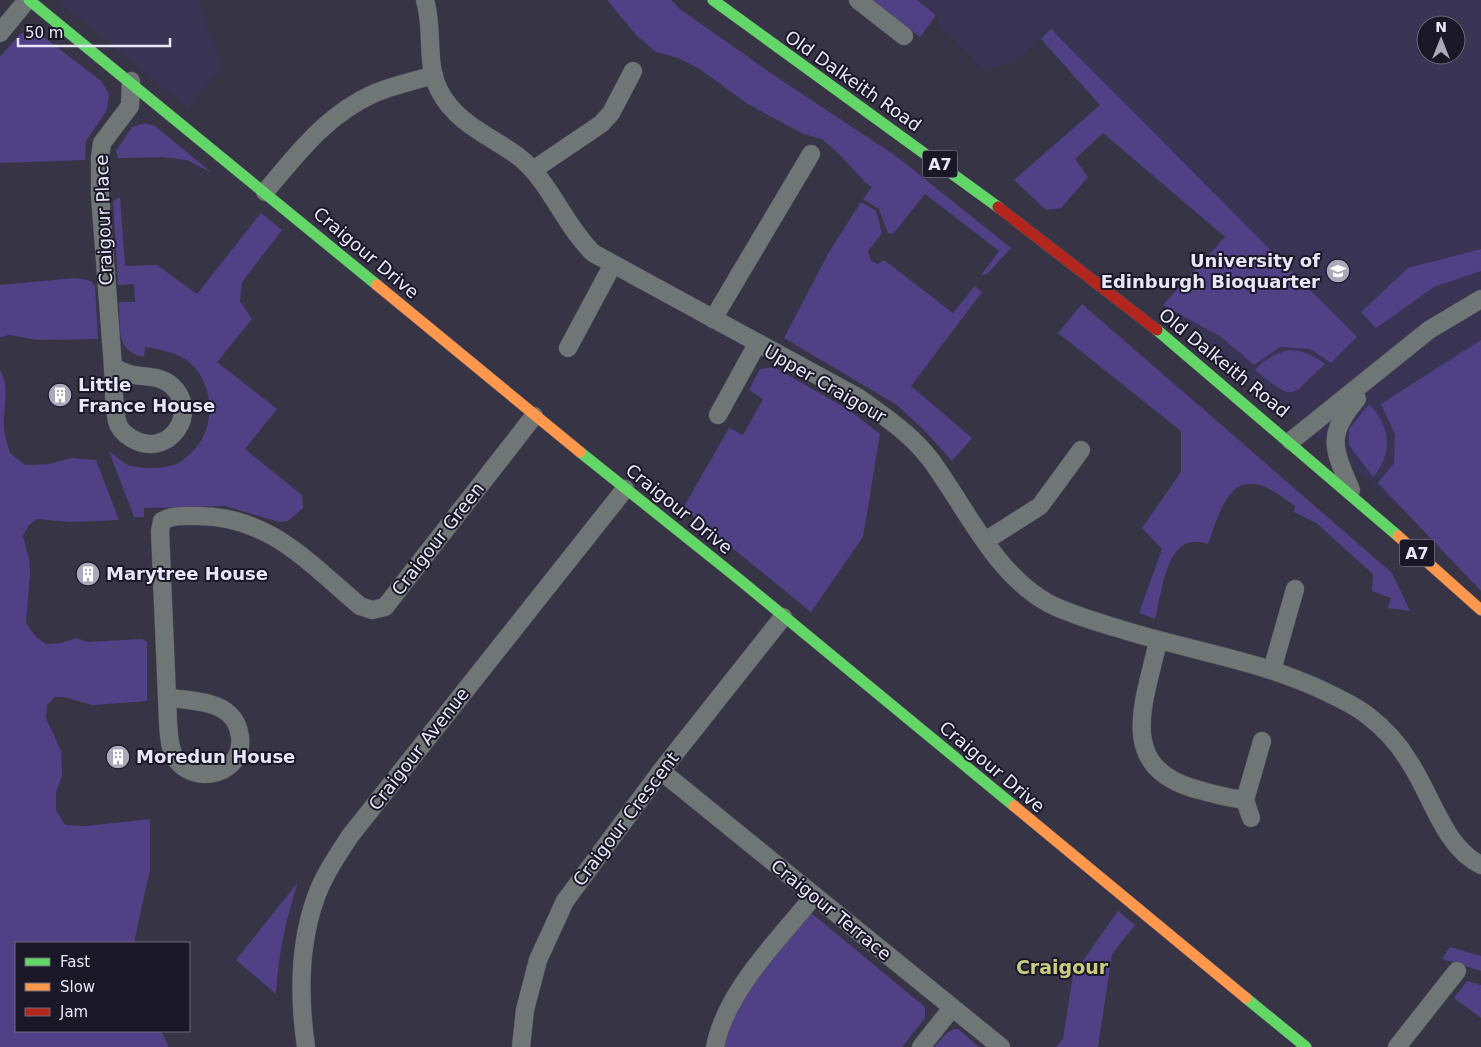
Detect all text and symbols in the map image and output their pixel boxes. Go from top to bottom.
scale bar [18,15,170,47]
north arrow [1416,15,1466,65]
text: N [1435,19,1447,35]
text: 50 m [25,24,63,42]
street label: Old Dalkeith Road [781,26,925,135]
road number: A7 [922,150,958,178]
street label: Craigour Place [91,154,116,286]
street label: Craigour Drive [309,202,423,303]
place label: University of Edinburgh Bioquarter [1101,250,1320,292]
school or university icon: University of Edinburgh Bioquarter [1325,258,1351,284]
street label: Old Dalkeith Road [1155,304,1294,422]
street label: Upper Craigour [760,340,891,427]
place label: Little France House [78,374,215,416]
building icon: Little France House [47,382,73,408]
street label: Craigour Drive [622,459,737,558]
street label: Craigour Green [387,478,488,599]
road number: A7 [1400,540,1434,566]
building icon: Marytree House [75,561,101,587]
place label: Marytree House [106,563,268,584]
street label: Craigour Avenue [364,683,473,814]
street label: Craigour Drive [935,716,1049,817]
building icon: Moredun House [105,744,131,770]
place label: Moredun House [136,746,295,767]
street label: Craigour Crescent [568,748,683,890]
street label: Craigour Terrace [767,855,896,964]
legend [15,942,190,1032]
text: Fast [60,953,90,971]
district label: Craigour [1016,956,1109,978]
text: Slow [60,978,95,996]
text: Jam [59,1003,88,1021]

